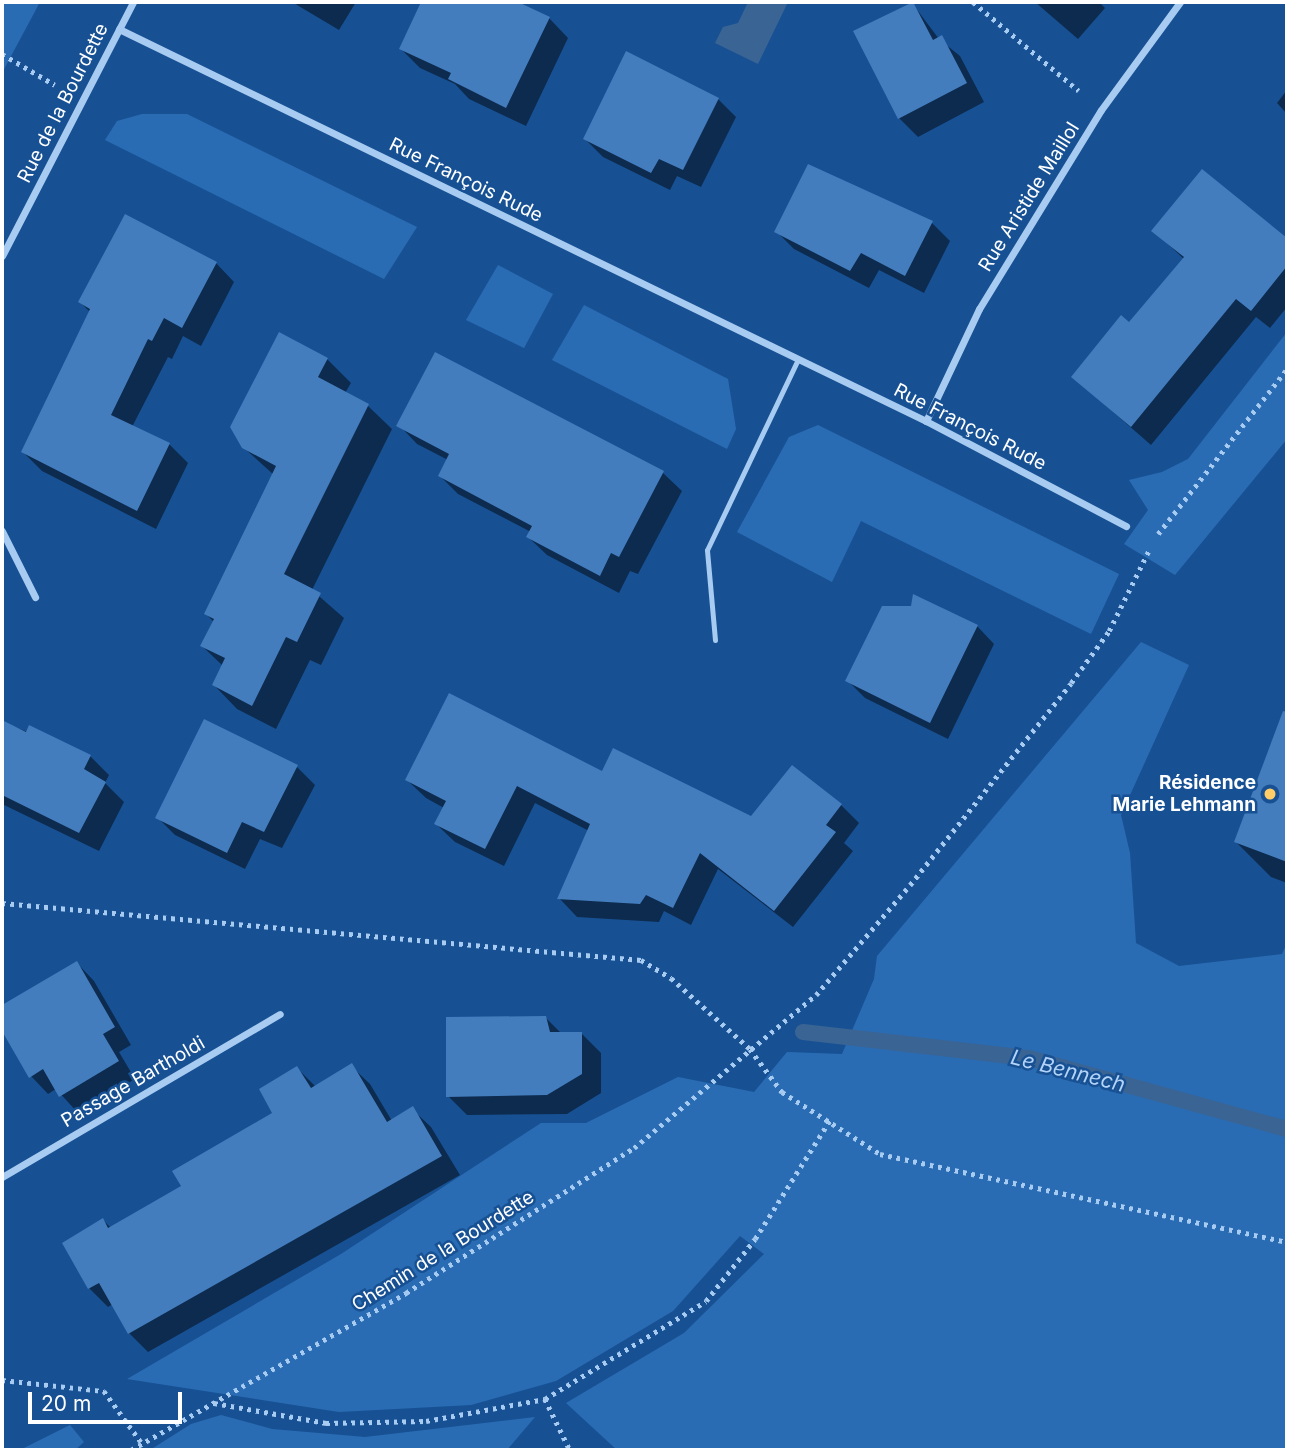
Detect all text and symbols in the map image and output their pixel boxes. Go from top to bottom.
street label: Rue de la Bourdette [13,19,113,187]
street label: Rue Aristide Maillol [974,118,1084,276]
street label: Rue François Rude [386,133,546,227]
street label: Rue François Rude [890,379,1050,475]
place label: Résidence Marie Lehmann [1113,772,1256,816]
marker: Résidence Marie Lehmann [1262,786,1278,802]
street label: Passage Bartholdi [57,1032,209,1132]
water label: Le Bennech [1008,1045,1128,1097]
street label: Chemin de la Bourdette [348,1186,538,1316]
scale bar [32,1378,186,1422]
text: 20 m [41,1391,91,1416]

